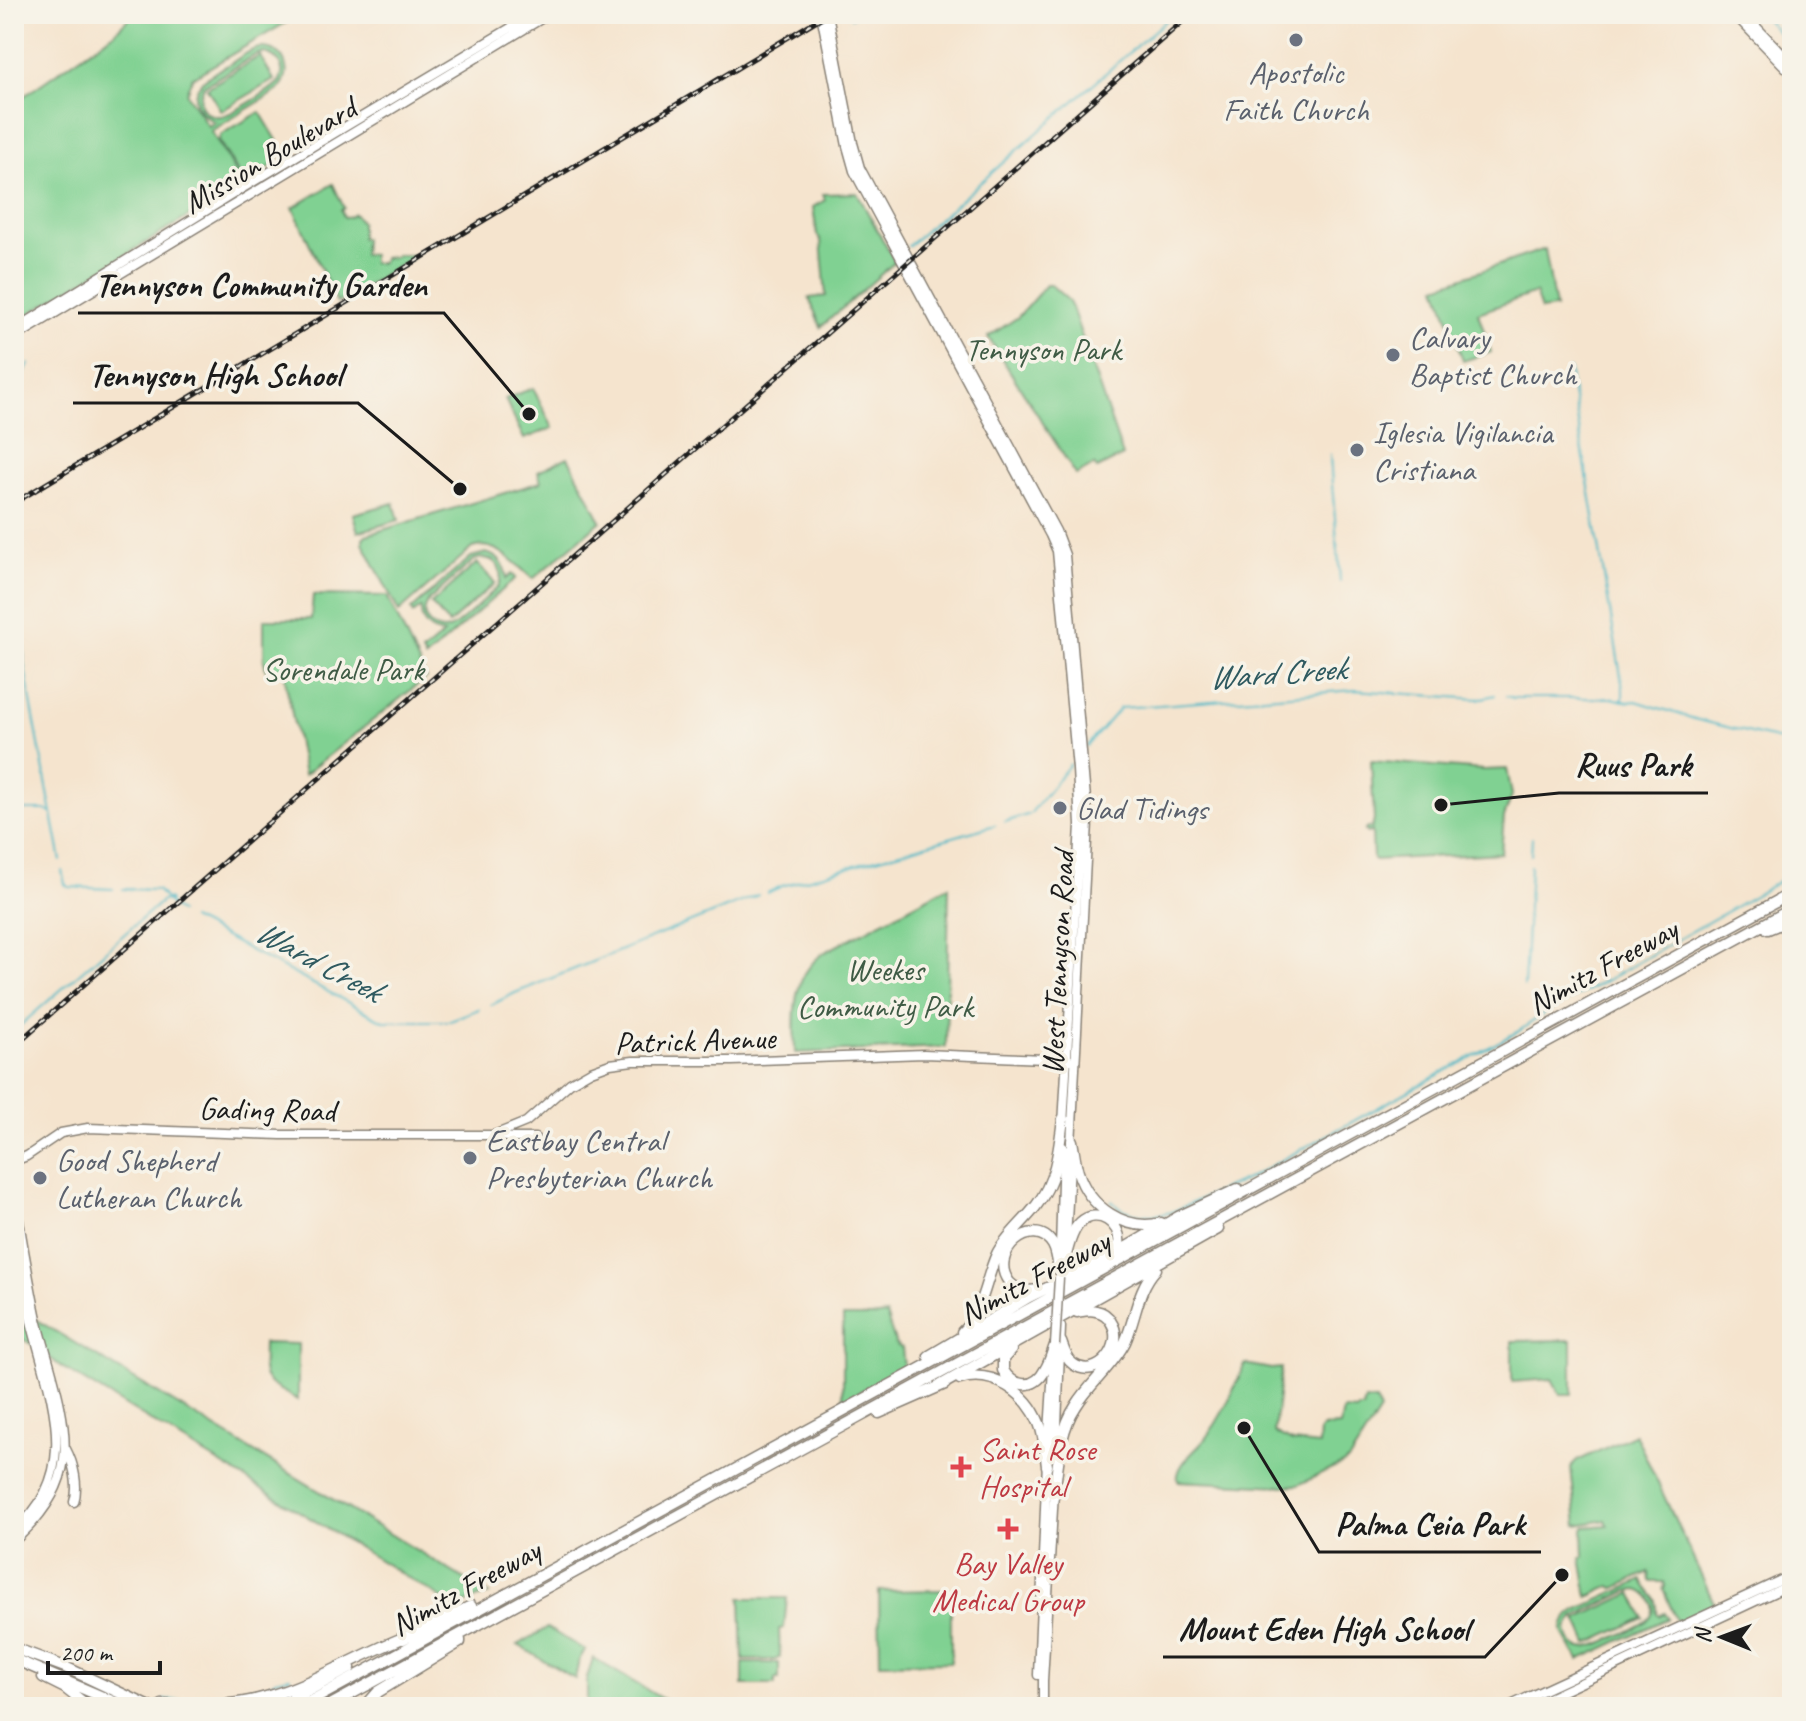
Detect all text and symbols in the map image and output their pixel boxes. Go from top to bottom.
marker: Apostolic Faith Church [1287,31,1305,49]
place label: Apostolic Faith Church [1223,52,1369,130]
street label: Mission Boulevard [175,85,367,223]
callout: Tennyson Community Garden [78,255,444,313]
text: Tennyson Community Garden [95,263,428,306]
place label: Calvary Baptist Church [1409,317,1578,395]
park label: Tennyson Park [965,329,1123,370]
callout: Tennyson High School [73,345,358,403]
marker: Calvary Baptist Church [1384,346,1402,364]
text: Tennyson High School [88,353,348,396]
place label: Iglesia Vigilancia Cristiana [1373,412,1555,490]
marker: Iglesia Vigilancia Cristiana [1348,441,1366,459]
water label: Ward Creek [1208,646,1352,699]
park label: Sorendale Park [262,649,426,690]
callout: Ruus Park [1559,735,1708,793]
text: Ruus Park [1575,743,1694,786]
place label: Glad Tidings [1076,788,1211,829]
marker: Glad Tidings [1051,799,1069,817]
street label: West Tennyson Road [1031,845,1084,1076]
street label: Nimitz Freeway [1520,907,1687,1024]
water label: Ward Creek [248,909,394,1014]
park label: Weekes Community Park [797,949,975,1027]
street label: Patrick Avenue [614,1017,779,1064]
street label: Gading Road [198,1088,340,1131]
place label: Eastbay Central Presbyterian Church [486,1120,713,1198]
place label: Good Shepherd Lutheran Church [56,1140,243,1218]
marker: Eastbay Central Presbyterian Church [461,1149,479,1167]
marker: Good Shepherd Lutheran Church [31,1169,49,1187]
street label: Nimitz Freeway [952,1219,1119,1334]
place label: Saint Rose Hospital [979,1429,1098,1507]
marker: Saint Rose Hospital [950,1456,972,1478]
callout: Palma Ceia Park [1319,1494,1541,1552]
text: Palma Ceia Park [1335,1502,1528,1545]
marker: Bay Valley Medical Group [997,1518,1019,1540]
street label: Nimitz Freeway [383,1528,550,1645]
place label: Bay Valley Medical Group [932,1543,1086,1621]
north arrow [1682,1597,1762,1677]
callout: Mount Eden High School [1163,1599,1485,1657]
text: Mount Eden High School [1179,1607,1475,1650]
scale bar [48,1625,160,1675]
text: N [1689,1626,1717,1644]
text: 200 m [60,1638,114,1668]

